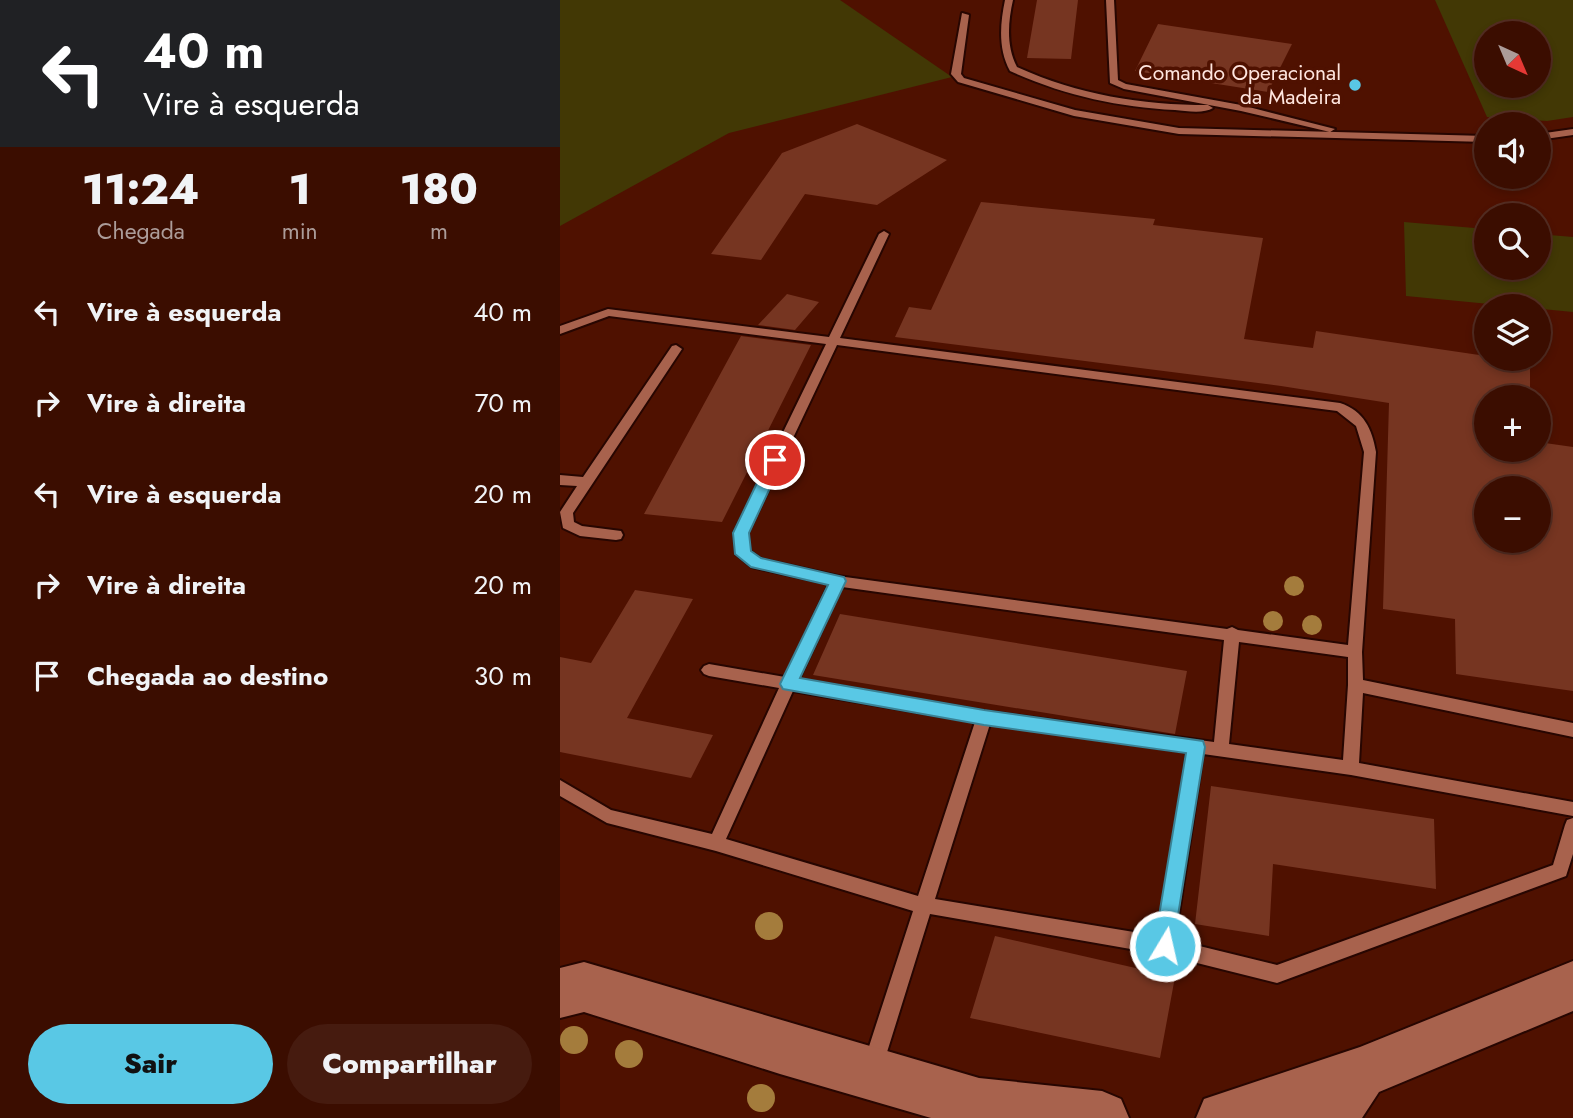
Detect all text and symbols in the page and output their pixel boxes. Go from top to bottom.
text: 40 m [143,16,265,86]
north arrow [1474,21,1550,98]
map controls [1474,21,1551,553]
icon: left [28,28,119,119]
place label: Comando Operacional da Madeira [1138,58,1341,112]
marker: Comando Operacional da Madeira [1347,77,1363,93]
text: Vire à esquerda [143,81,360,127]
button: sound [1474,112,1551,189]
text: 11:24 [82,159,200,220]
text: 1 [289,159,311,220]
text: 180 [400,159,478,220]
button: search [1474,203,1551,280]
text: Chegada [97,214,185,248]
text: min [282,214,318,248]
text: m [430,214,448,248]
icon: left [28,293,66,331]
text: Vire à esquerda [87,293,282,331]
text: 40 m [473,293,532,331]
button: layers [1474,294,1551,371]
icon: right [28,384,66,422]
text: Vire à direita [87,384,246,422]
text: 70 m [475,384,532,422]
button: + [1474,385,1551,462]
pin [745,430,805,490]
icon: arrive [756,441,794,479]
icon: left [28,475,66,513]
text: Vire à esquerda [87,475,282,513]
text: 20 m [474,475,532,513]
button: − [1474,476,1551,553]
icon: right [28,566,66,604]
text: Vire à direita [87,566,246,604]
text: 20 m [474,566,532,604]
icon: arrive [28,657,66,695]
text: Chegada ao destino [87,657,328,695]
text: 30 m [474,657,532,695]
position arrow [1128,909,1202,983]
button: Sair [28,1024,273,1104]
button: Compartilhar [287,1024,532,1104]

